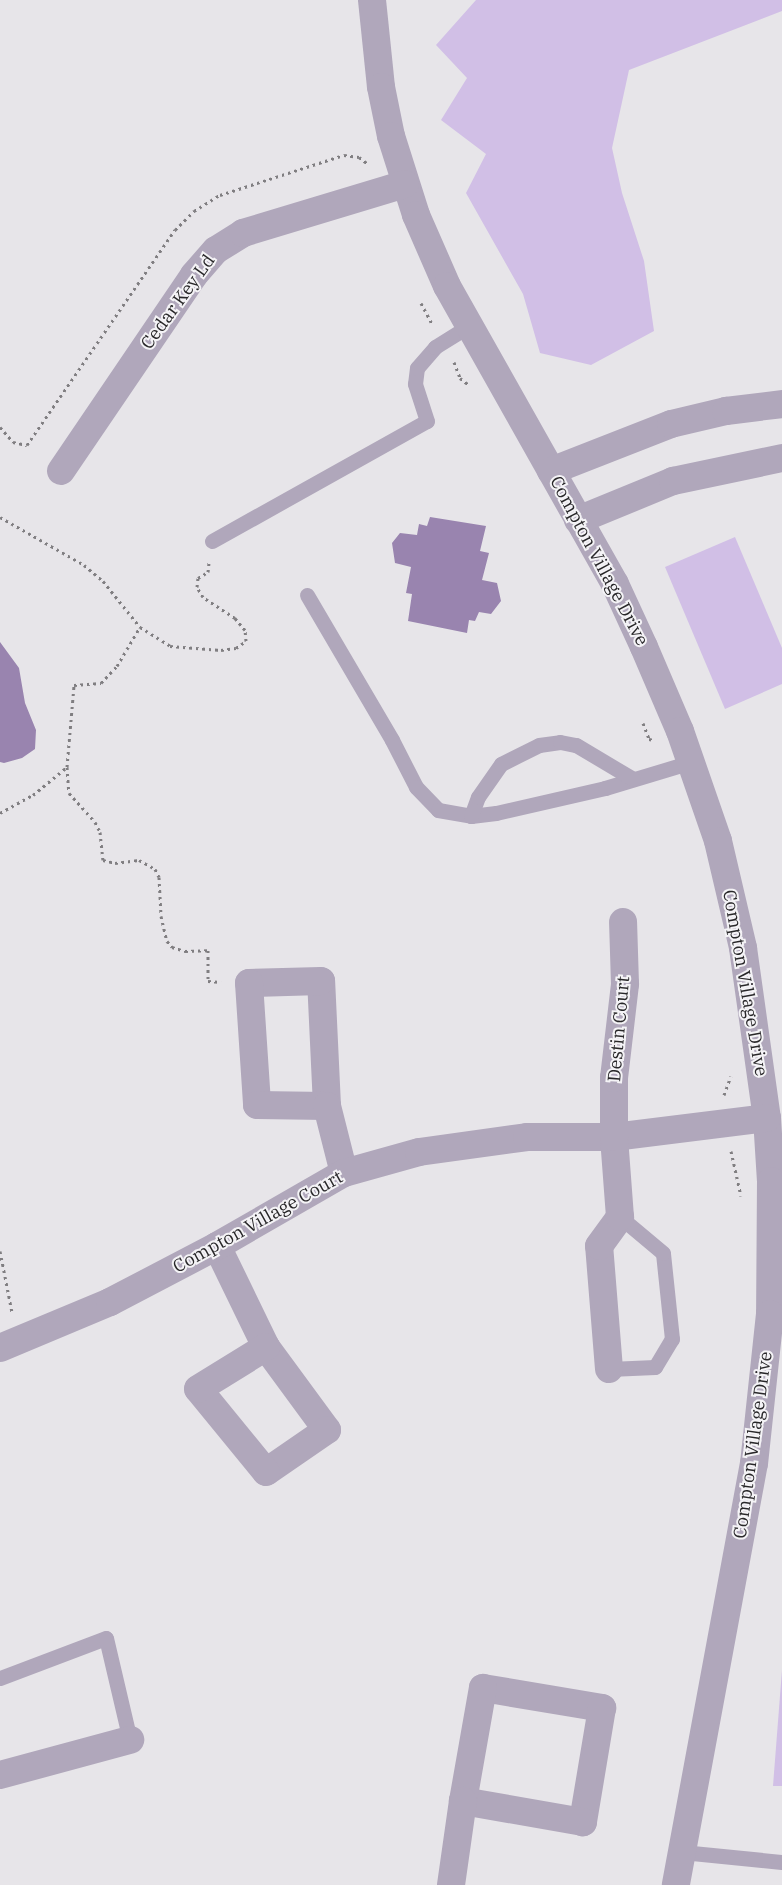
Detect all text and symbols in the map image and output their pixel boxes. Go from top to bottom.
street label: Cedar Key Ld [136,251,220,353]
street label: Compton Village Drive [545,473,653,649]
street label: Compton Village Drive [718,888,772,1078]
street label: Destin Court [604,975,634,1083]
street label: Compton Village Court [169,1166,347,1278]
street label: Compton Village Drive [729,1350,777,1540]

